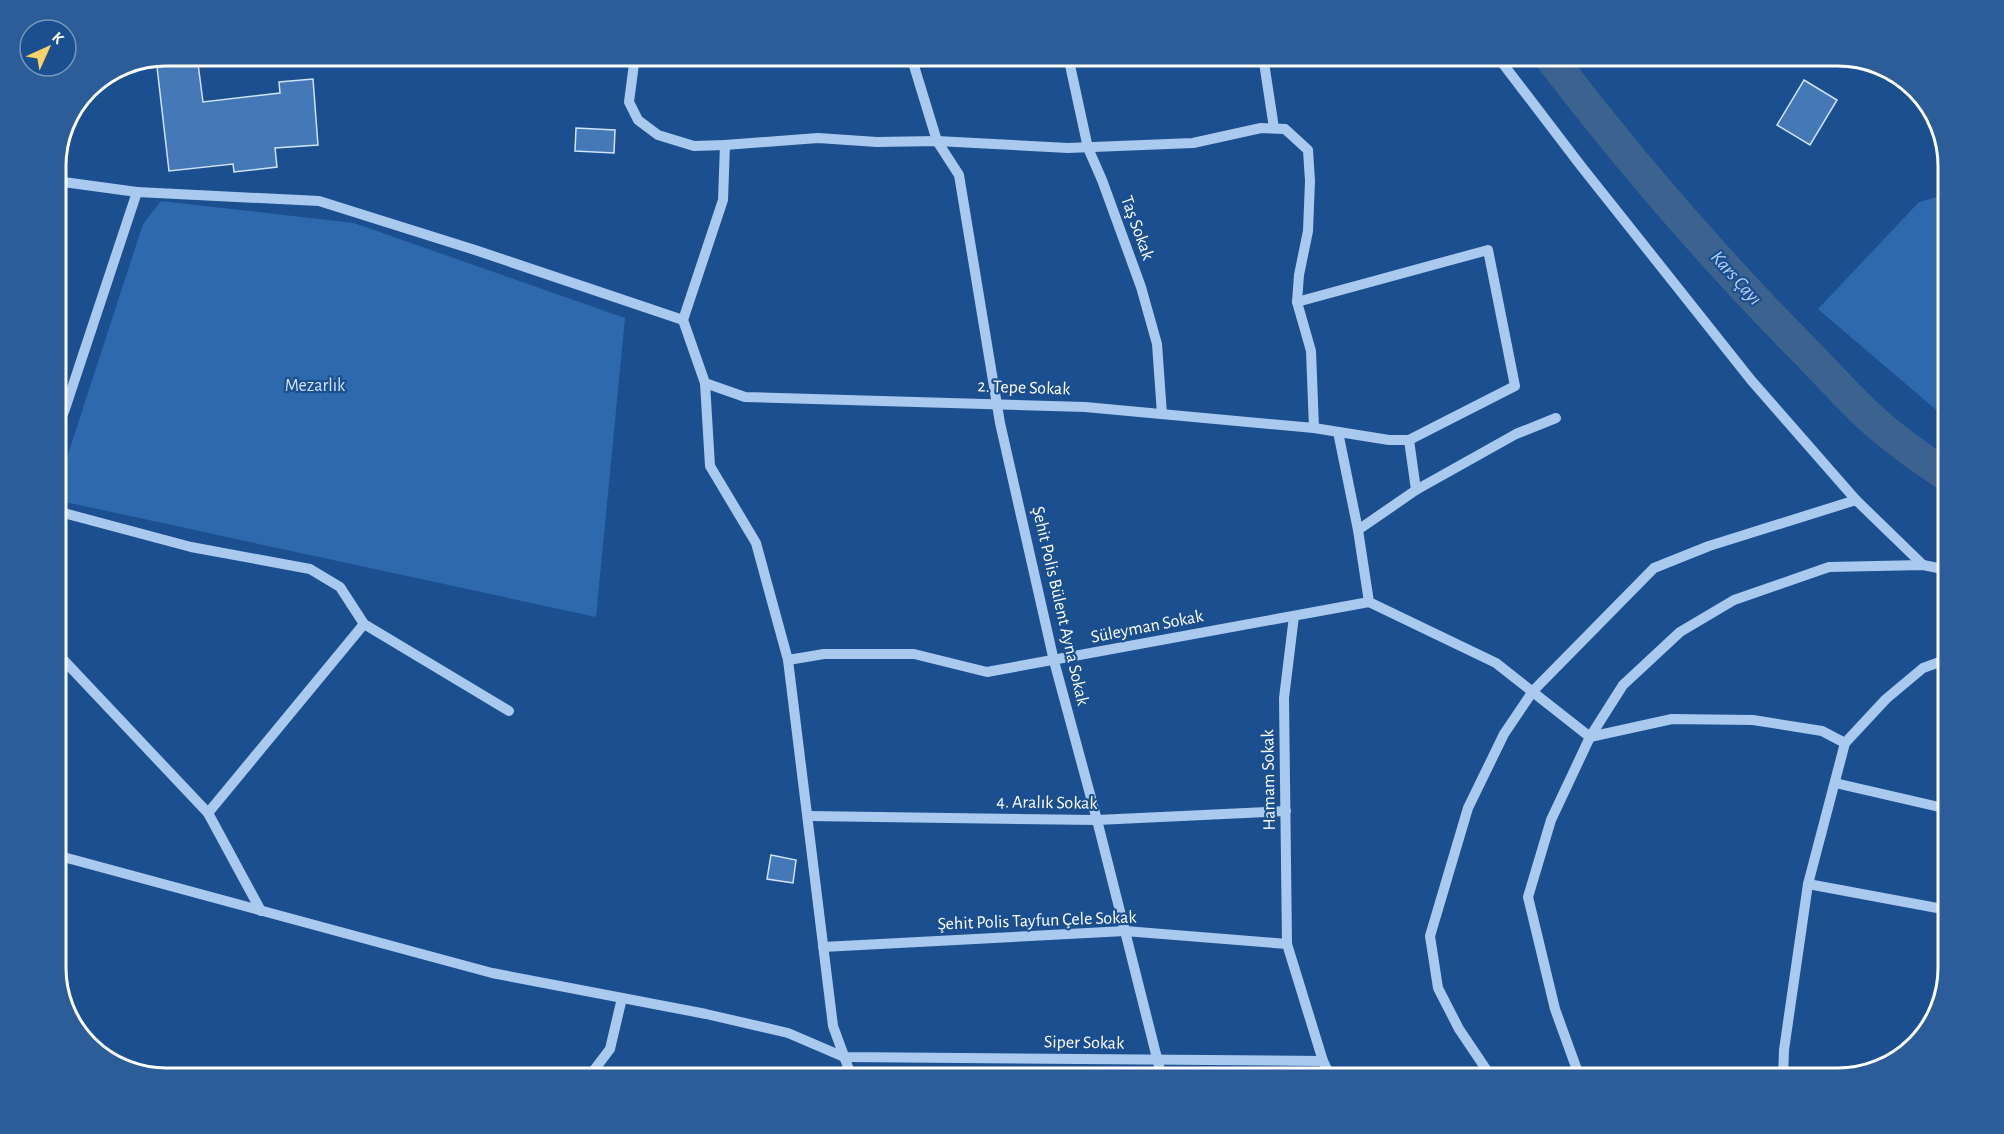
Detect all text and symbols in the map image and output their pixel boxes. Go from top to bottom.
north arrow [18,18,78,78]
text: K [49,29,67,48]
street label: Taş Sokak [1117,193,1157,263]
water label: Kars Çayı [1707,247,1765,309]
park label: Mezarlık [285,377,346,395]
street label: 2. Tepe Sokak [977,377,1072,399]
street label: Şehit Polis Bülent Ayna Sokak [1028,505,1092,708]
street label: Süleyman Sokak [1089,607,1206,647]
street label: Hamam Sokak [1259,728,1279,831]
street label: 4. Aralık Sokak [996,793,1099,813]
street label: Şehit Polis Tayfun Çele Sokak [937,909,1138,933]
street label: Siper Sokak [1044,1033,1125,1053]

